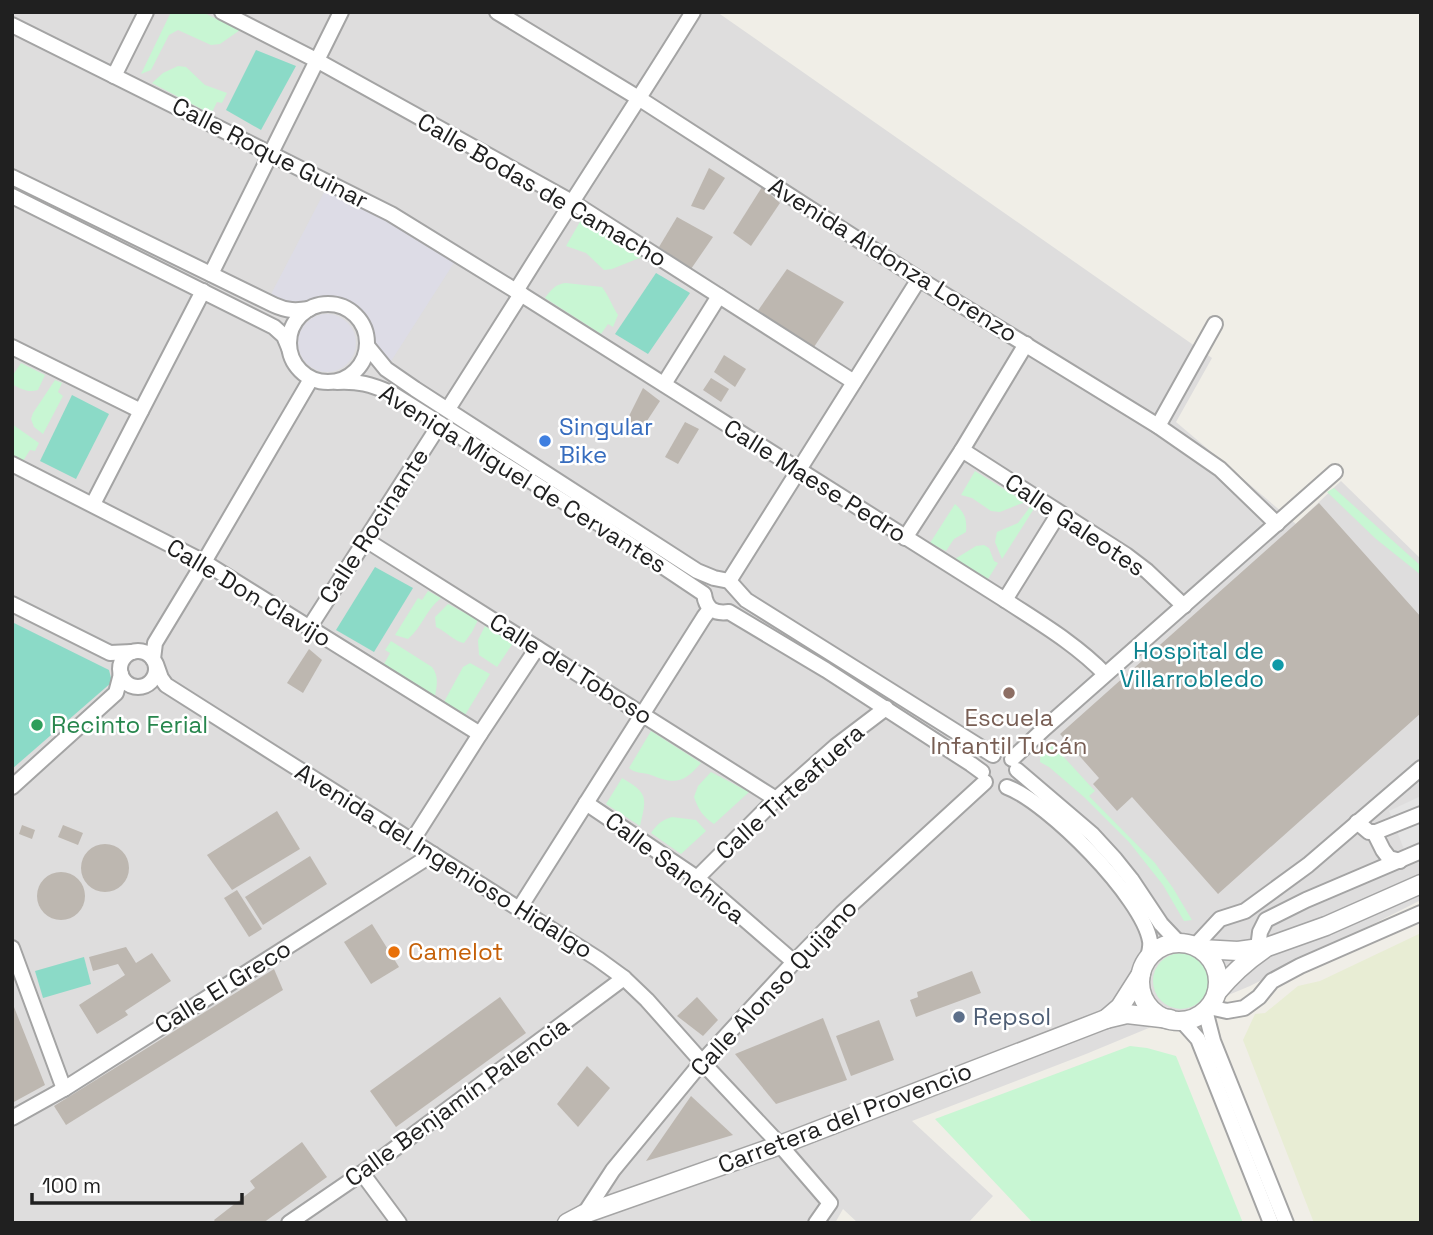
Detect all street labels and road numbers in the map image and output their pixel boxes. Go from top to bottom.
street label: Calle Roque Guinar [167,90,373,215]
street label: Calle Bodas de Camacho [412,105,673,274]
street label: Avenida Aldonza Lorenzo [763,170,1023,349]
street label: Avenida Miguel de Cervantes [374,377,673,580]
street label: Calle Maese Pedro [718,412,913,549]
street label: Calle Rocinante [312,442,435,609]
street label: Calle Galeotes [999,466,1151,583]
street label: Calle Don Clavijo [161,531,337,654]
street label: Calle del Toboso [484,606,659,731]
street label: Calle Tirteafuera [709,717,871,867]
street label: Avenida del Ingenioso Hidalgo [290,756,599,965]
street label: Calle Sanchica [599,805,752,931]
street label: Calle Alonso Quijano [683,893,864,1083]
street label: Calle El Greco [149,932,297,1041]
street label: Calle Benjamín Palencia [338,1010,575,1194]
street label: Carretera del Provencio [713,1055,976,1180]

